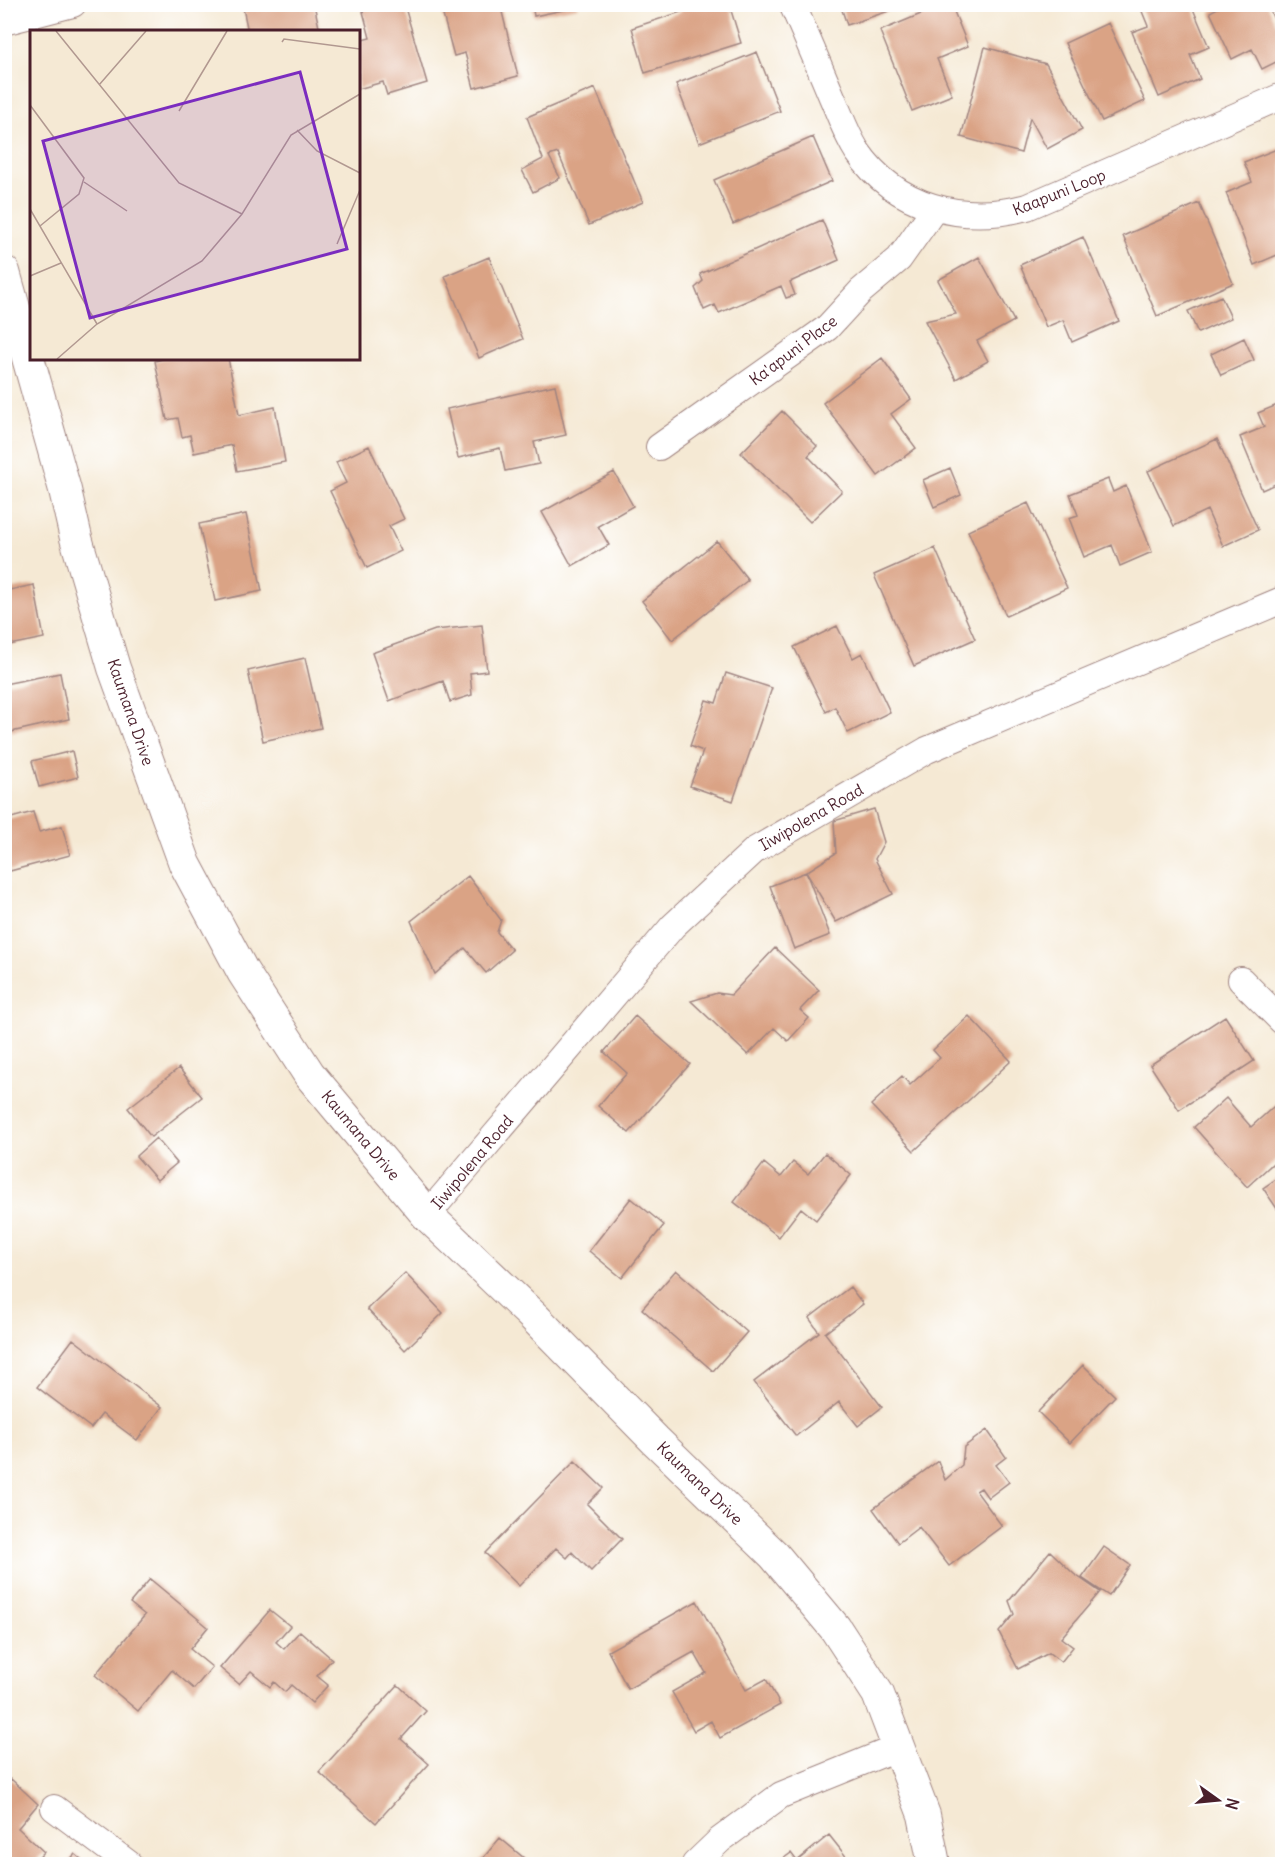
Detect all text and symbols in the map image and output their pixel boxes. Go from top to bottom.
inset map [30,30,360,360]
street label: Kaapuni Loop [1009,164,1109,220]
street label: Ka'apuni Place [745,311,841,389]
street label: Kaumana Drive [103,656,159,768]
street label: Iiwipolena Road [755,779,867,855]
street label: Kaumana Drive [318,1086,404,1184]
street label: Iiwipolena Road [427,1111,517,1213]
street label: Kaumana Drive [653,1437,747,1529]
north arrow [1188,1770,1248,1830]
text: N [1221,1796,1244,1812]

